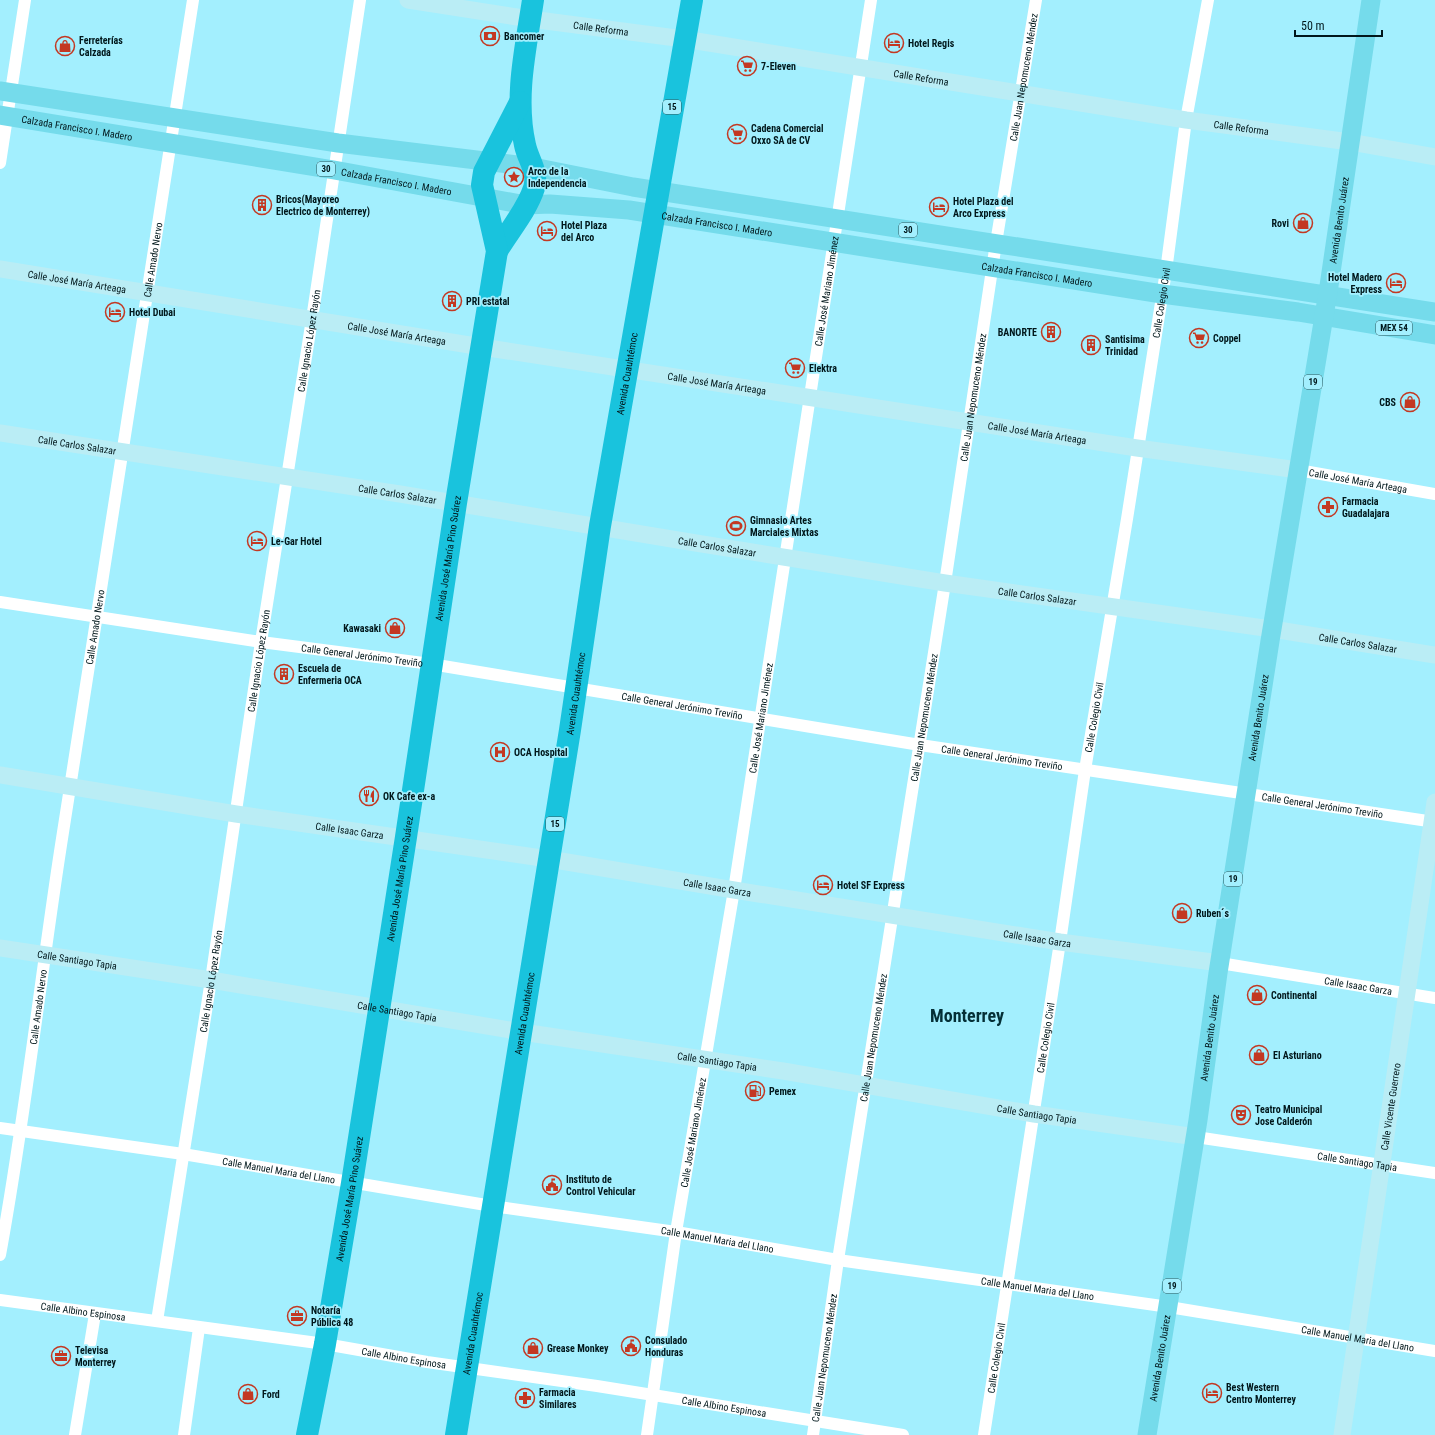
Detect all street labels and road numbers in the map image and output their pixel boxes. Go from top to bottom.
street label: Calle Juan Nepomuceno Méndez [1008,12,1040,142]
street label: Calle Reforma [573,20,629,38]
street label: Calle Reforma [893,68,950,88]
road number: 15 [663,100,681,114]
street label: Calzada Francisco I. Madero [21,114,133,143]
street label: Calle Reforma [1213,119,1270,137]
road number: 30 [317,162,335,176]
street label: Calzada Francisco I. Madero [340,166,452,197]
street label: Avenida Benito Juárez [1327,176,1351,264]
street label: Calzada Francisco I. Madero [661,210,773,239]
street label: Calle Amado Nervo [142,222,164,298]
road number: 30 [899,223,917,237]
street label: Calle José Mariano Jiménez [813,235,841,347]
street label: Calzada Francisco I. Madero [981,261,1093,289]
street label: Calle Colegio Civil [1151,267,1172,339]
street label: Calle José María Arteaga [27,269,127,295]
street label: Calle Ignacio López Rayón [296,289,322,393]
street label: Calle José María Arteaga [347,320,447,347]
road number: MEX 54 [1376,321,1412,335]
street label: Avenida Cuauhtémoc [615,331,640,416]
street label: Calle Juan Nepomuceno Méndez [958,332,988,462]
street label: Calle José María Arteaga [667,371,767,397]
road number: 19 [1304,375,1322,389]
street label: Calle José María Arteaga [987,420,1087,446]
street label: Calle Carlos Salazar [37,434,117,457]
street label: Calle José María Arteaga [1308,467,1408,495]
street label: Calle Carlos Salazar [357,483,437,506]
street label: Avenida José María Pino Suárez [433,495,463,622]
street label: Calle Carlos Salazar [677,535,757,559]
street label: Calle Carlos Salazar [997,586,1077,607]
street label: Calle Amado Nervo [84,589,107,665]
street label: Calle Ignacio López Rayón [246,609,272,713]
street label: Calle Carlos Salazar [1318,632,1398,655]
street label: Calle General Jerónimo Treviño [301,642,424,669]
street label: Avenida Cuauhtémoc [564,651,587,736]
street label: Calle Juan Nepomuceno Méndez [909,653,940,782]
street label: Calle José Mariano Jiménez [747,662,775,774]
street label: Avenida Benito Juárez [1246,673,1271,762]
street label: Calle Colegio Civil [1083,681,1106,753]
street label: Calle General Jerónimo Treviño [621,691,743,722]
street label: Calle General Jerónimo Treviño [940,743,1063,772]
street label: Calle General Jerónimo Treviño [1261,791,1384,820]
street label: Avenida José María Pino Suárez [385,815,415,942]
road number: 15 [546,817,564,831]
street label: Calle Isaac Garza [315,821,384,841]
road number: 19 [1224,872,1242,886]
street label: Calle Isaac Garza [682,877,752,899]
street label: Calle Isaac Garza [1002,928,1072,949]
street label: Calle Ignacio López Rayón [198,929,224,1033]
street label: Calle Santiago Tapia [36,949,118,972]
street label: Calle Amado Nervo [28,969,49,1045]
street label: Avenida Cuauhtémoc [513,971,537,1056]
street label: Calle Juan Nepomuceno Méndez [858,973,889,1102]
street label: Calle Isaac Garza [1323,975,1393,997]
street label: Avenida Benito Juárez [1198,994,1221,1082]
street label: Calle Santiago Tapia [356,1000,438,1024]
street label: Calle Colegio Civil [1035,1002,1057,1074]
street label: Calle Santiago Tapia [676,1050,758,1073]
street label: Calle Vicente Guerrero [1379,1062,1403,1151]
street label: Calle José Mariano Jiménez [679,1077,708,1188]
street label: Calle Santiago Tapia [996,1103,1077,1126]
street label: Avenida José María Pino Suárez [334,1135,365,1262]
street label: Calle Santiago Tapia [1316,1150,1398,1173]
street label: Calle Manuel Maria del Llano [222,1156,336,1186]
street label: Calle Manuel Maria del Llano [660,1225,774,1255]
street label: Calle Manuel Maria del Llano [980,1275,1095,1302]
road number: 19 [1163,1279,1181,1293]
street label: Avenida Cuauhtémoc [461,1291,485,1375]
street label: Calle Juan Nepomuceno Méndez [810,1293,839,1423]
street label: Calle Albino Espinosa [40,1301,126,1323]
street label: Avenida Benito Juárez [1148,1314,1172,1402]
street label: Calle Colegio Civil [986,1322,1007,1394]
street label: Calle Manuel Maria del Llano [1300,1324,1415,1353]
street label: Calle Albino Espinosa [361,1346,447,1371]
street label: Calle Albino Espinosa [681,1395,767,1419]

